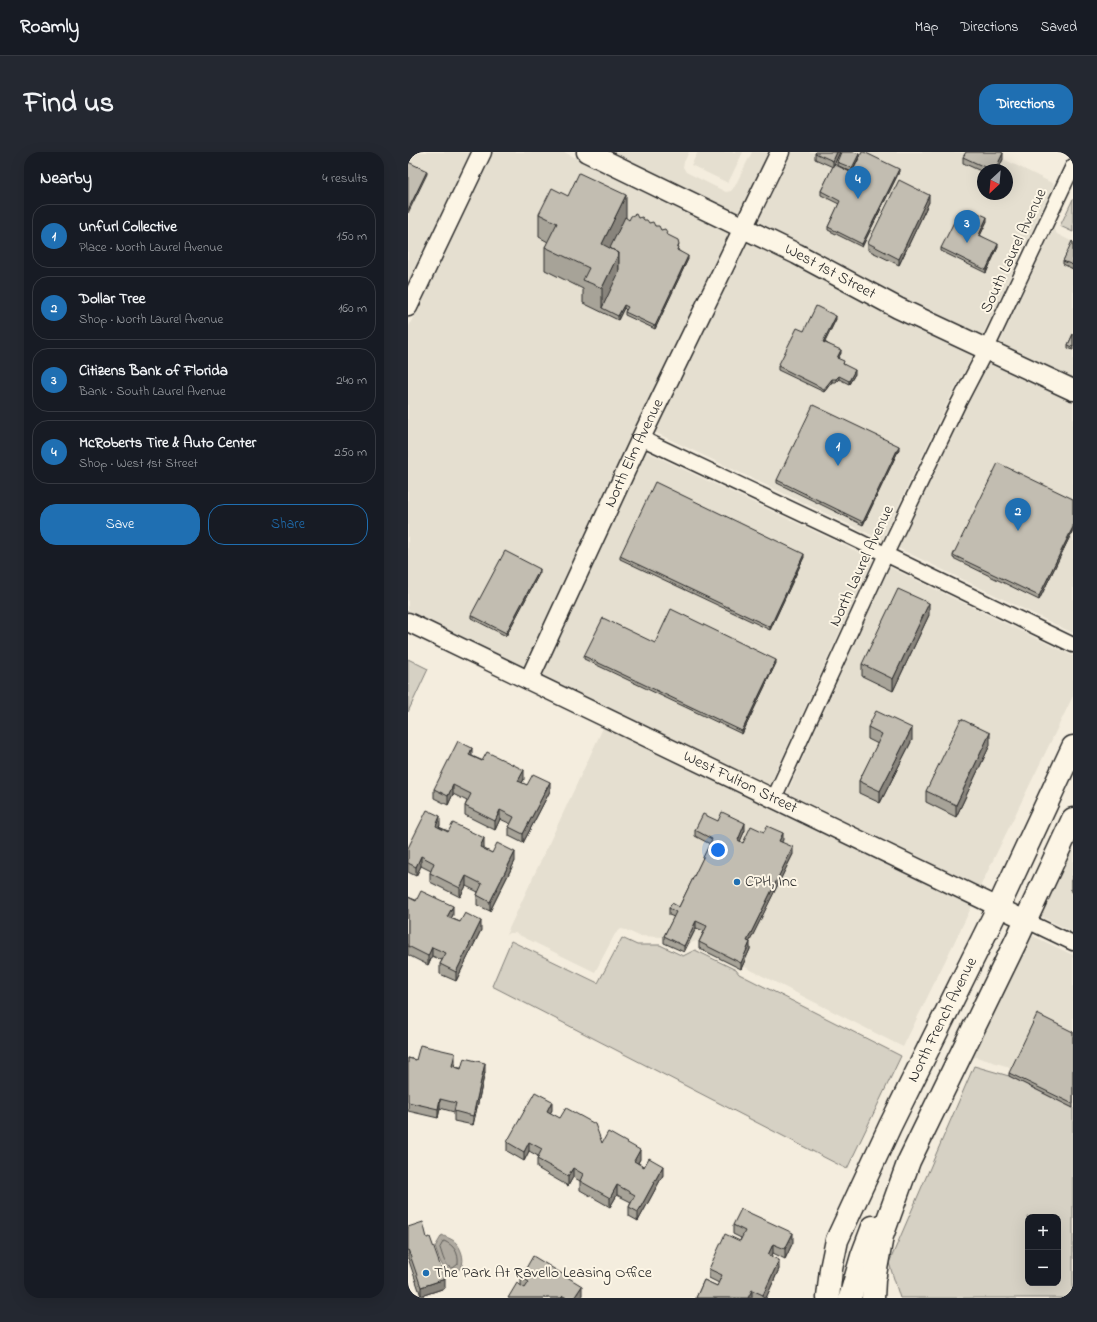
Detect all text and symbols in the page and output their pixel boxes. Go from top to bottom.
text: Roamly [20,14,79,41]
text: Map [915,17,938,38]
text: Directions [960,17,1018,38]
text: Saved [1040,17,1077,38]
text: Find us [24,84,114,125]
button: Directions [979,84,1073,125]
north arrow [977,164,1013,200]
text: Nearby [40,166,92,191]
pin: 4 [845,166,871,199]
text: 4 results [322,169,368,188]
street label: South Laurel Avenue [975,184,1054,317]
pin: 3 [954,210,980,243]
text: Unfurl Collective [79,216,177,238]
text: 1 [52,227,56,246]
text: 150 m [336,227,367,246]
text: Place · North Laurel Avenue [79,238,223,257]
street label: West 1st Street [780,238,880,306]
text: Dollar Tree [79,288,146,310]
text: 2 [51,299,57,318]
text: 160 m [338,299,367,318]
text: Shop · North Laurel Avenue [79,310,223,329]
text: Citizens Bank of Florida [79,360,228,382]
text: 3 [51,371,57,390]
text: 240 m [336,371,367,390]
text: Bank · South Laurel Avenue [79,382,226,401]
street label: North Elm Avenue [598,394,671,512]
text: McRoberts Tire & Auto Center [79,432,256,454]
pin: 1 [825,433,851,466]
text: 4 [51,443,57,462]
text: 250 m [334,443,367,462]
text: Shop · West 1st Street [79,454,198,473]
pin: 2 [1005,498,1031,531]
street label: North Laurel Avenue [823,501,901,631]
button: Save [40,504,200,545]
button: Share [208,504,368,545]
street label: West Fulton Street [679,745,802,821]
your location [708,840,728,860]
place label: CPH, Inc [745,870,798,894]
marker: CPH, Inc [732,877,742,887]
street label: North French Avenue [901,952,984,1086]
map controls [1025,1214,1061,1286]
button: + [1025,1214,1061,1250]
button: − [1025,1250,1061,1286]
place label: The Park At Ravello Leasing Office [434,1261,653,1285]
marker: The Park At Ravello Leasing Office [421,1268,431,1278]

